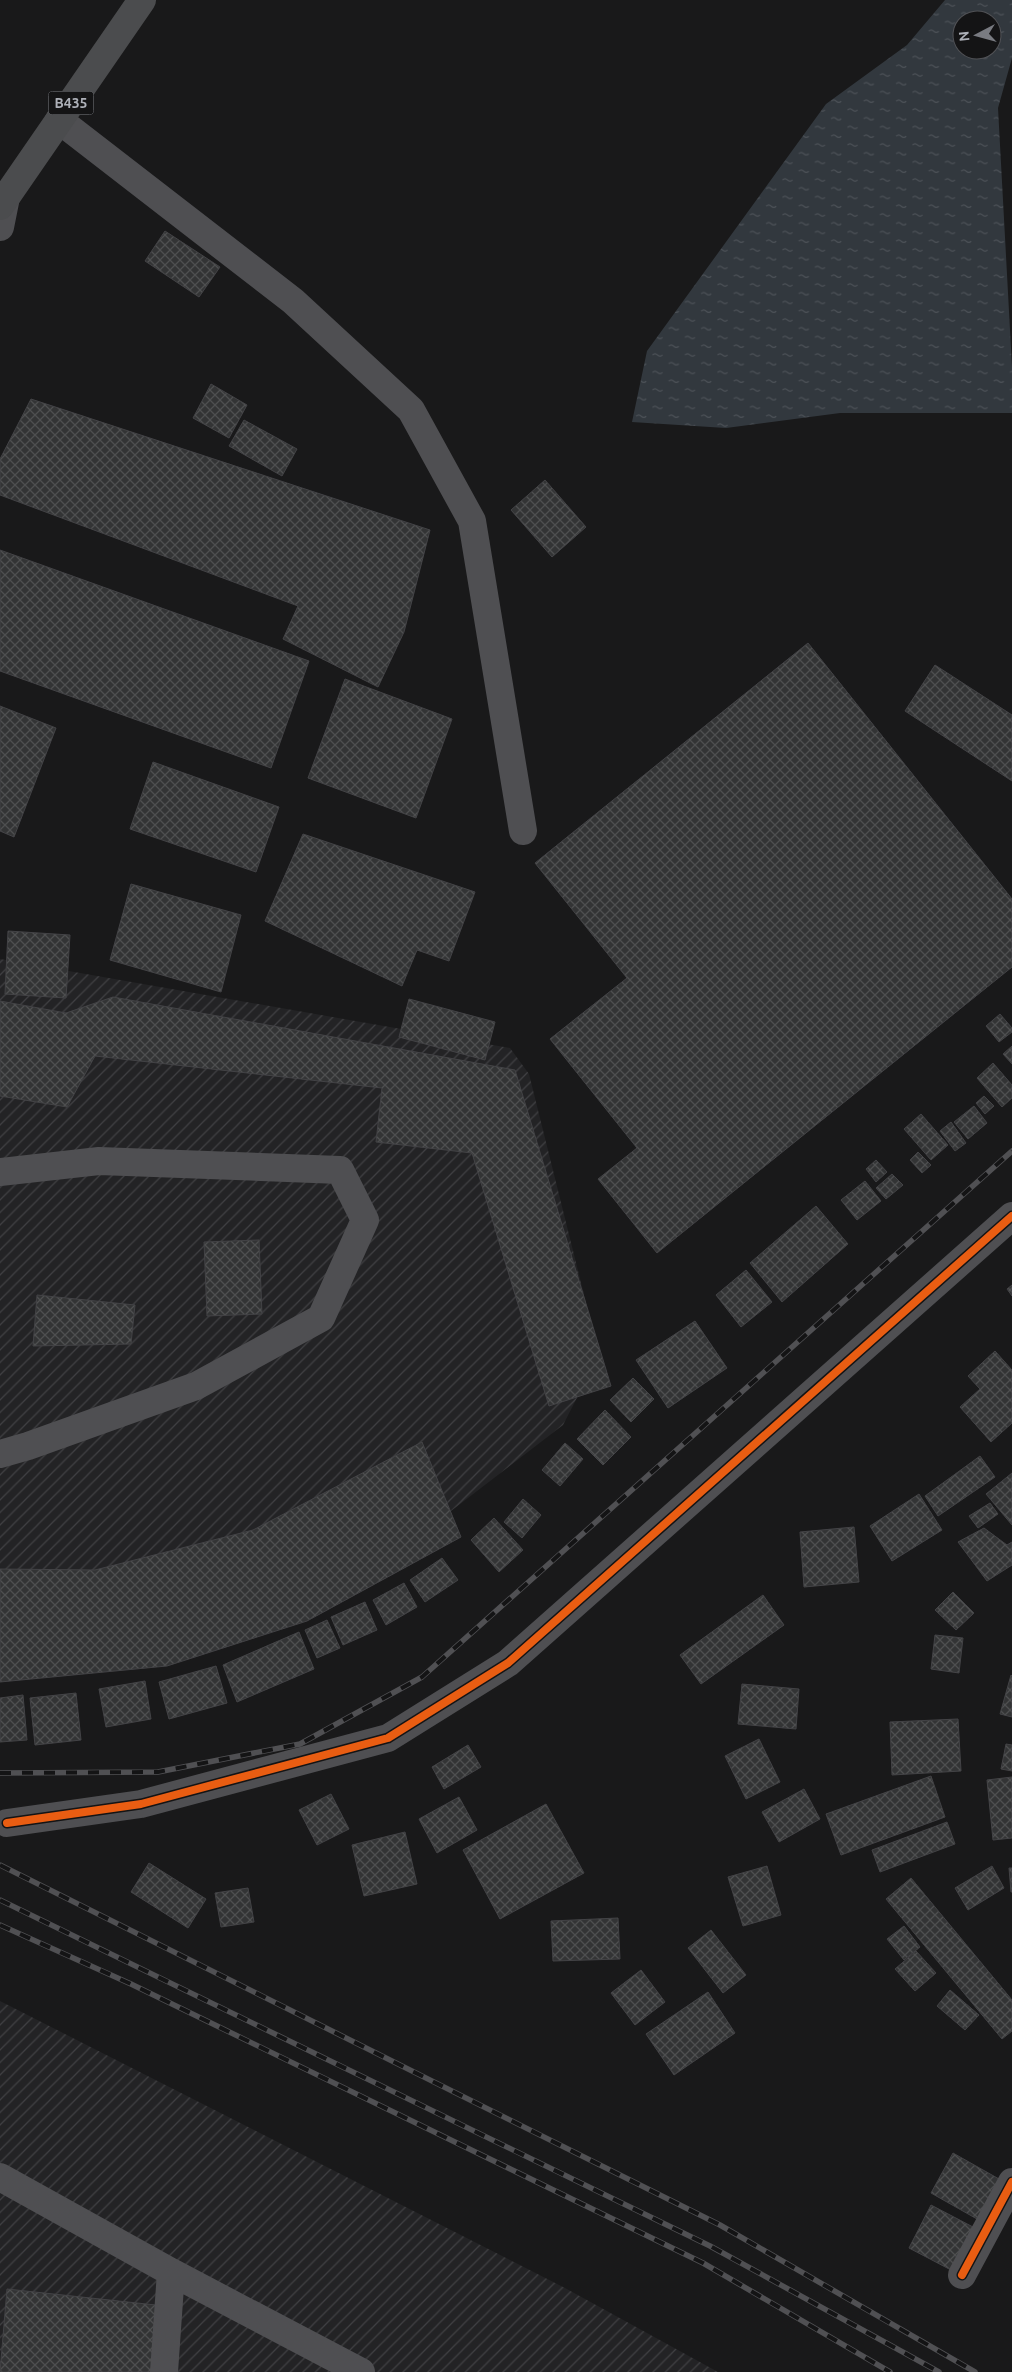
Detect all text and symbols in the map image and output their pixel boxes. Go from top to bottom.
north arrow [952,10,1002,60]
text: N [956,30,973,42]
road number: B435 [48,92,94,115]

